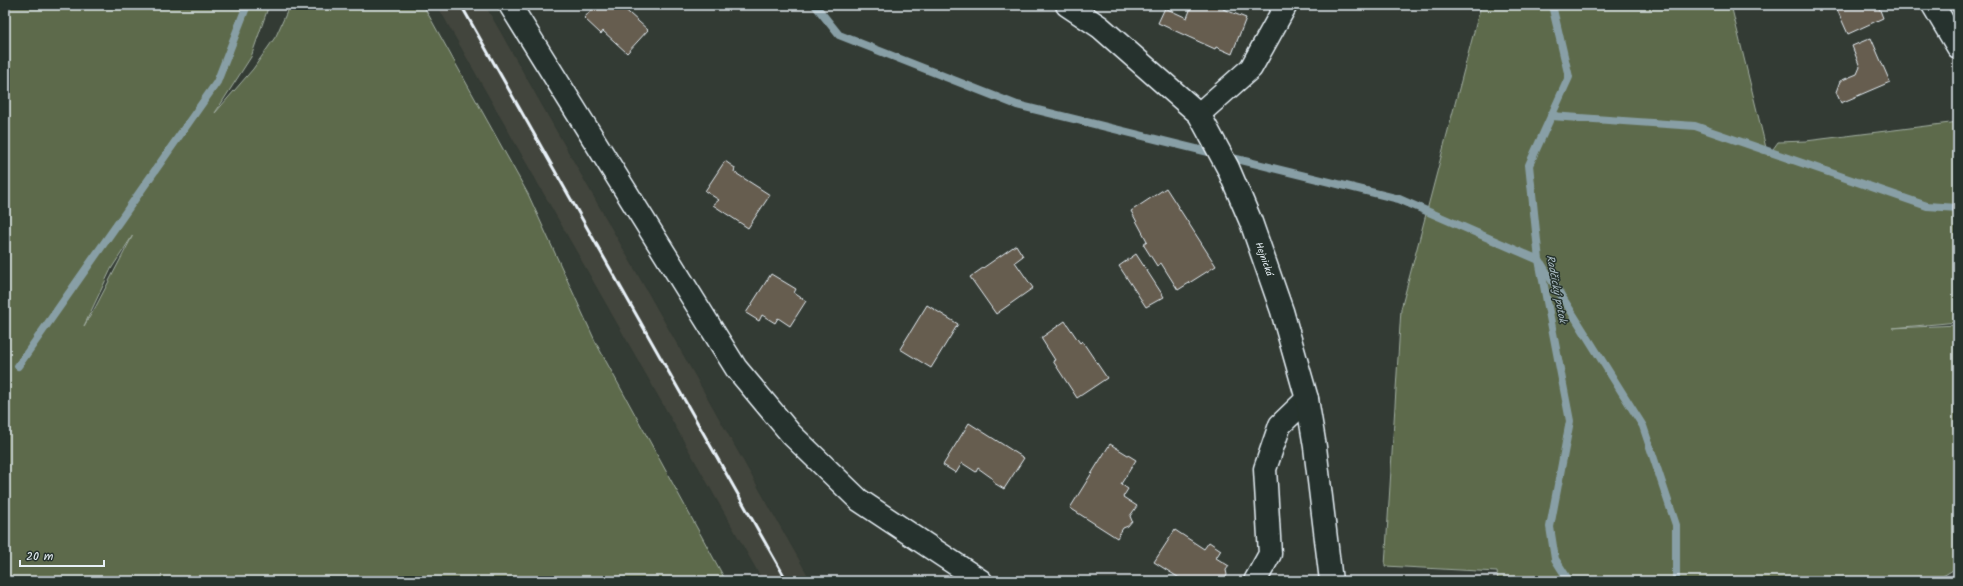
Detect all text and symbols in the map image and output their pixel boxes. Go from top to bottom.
street label: Hejnická [1250,240,1278,280]
water label: Radčický potok [1541,253,1572,326]
scale bar [20,542,104,568]
text: 20 m [26,547,54,566]

